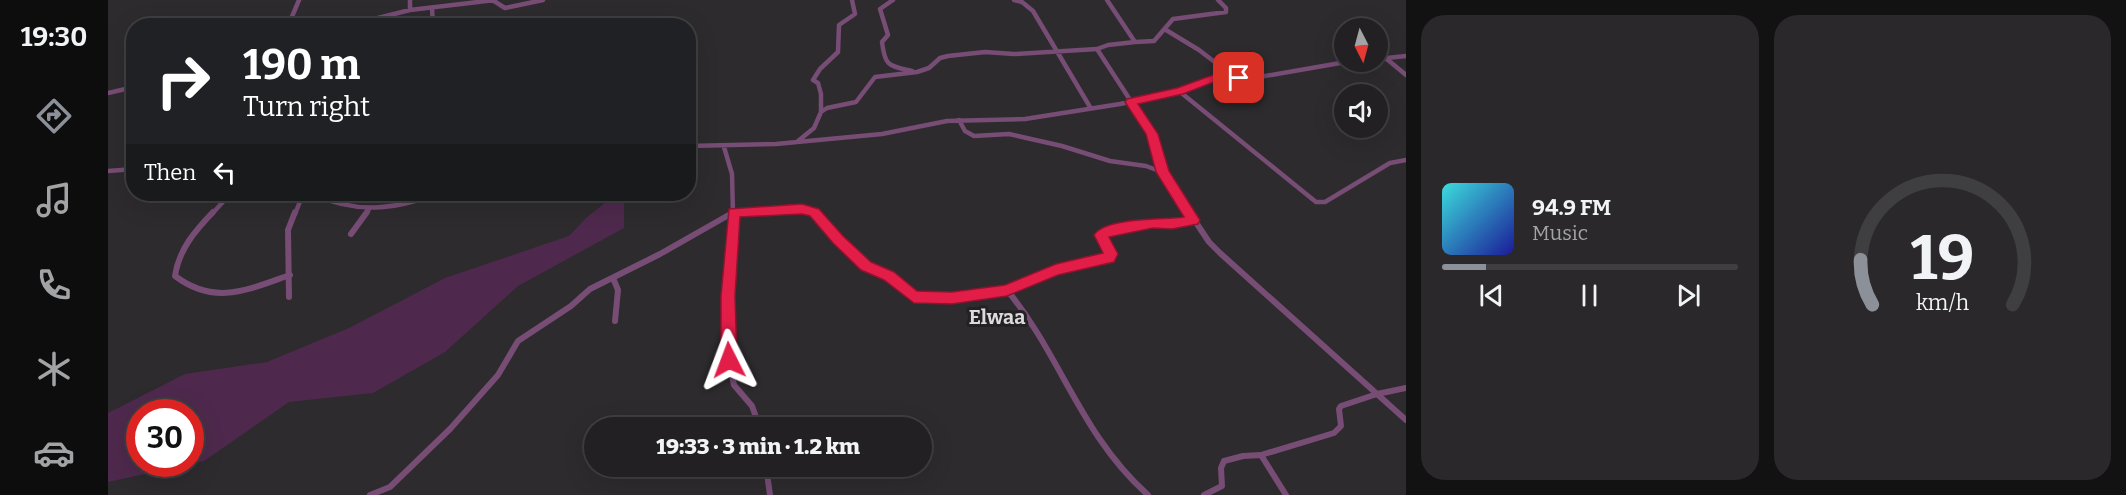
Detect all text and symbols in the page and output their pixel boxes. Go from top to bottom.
north arrow [1334,18,1388,72]
map controls [1334,18,1388,138]
text: 19:30 [21,21,87,53]
text: 190 m [243,40,360,90]
icon: right [144,42,222,120]
pin [1213,52,1264,103]
icon: arrive [1222,61,1255,94]
button: sound [1334,84,1388,138]
text: Turn right [243,91,370,123]
icon: directions [33,95,75,137]
icon: left [208,156,241,189]
text: Then [144,159,196,186]
icon: music [33,179,75,221]
text: 94.9 FM [1532,194,1611,221]
text: Music [1532,221,1588,245]
text: 19 [1910,221,1974,296]
icon: phone [33,264,75,306]
icon: previous [1475,279,1508,312]
icon: pause [1573,279,1606,312]
icon: next [1672,279,1705,312]
text: km/h [1916,290,1969,316]
district label: Elwaa [969,305,1025,329]
position arrow [697,328,761,392]
icon: climate [33,348,75,390]
speed limit sign: 30 [126,399,204,477]
icon: car [33,432,75,474]
text: 19:33 · 3 min · 1.2 km [656,433,860,460]

